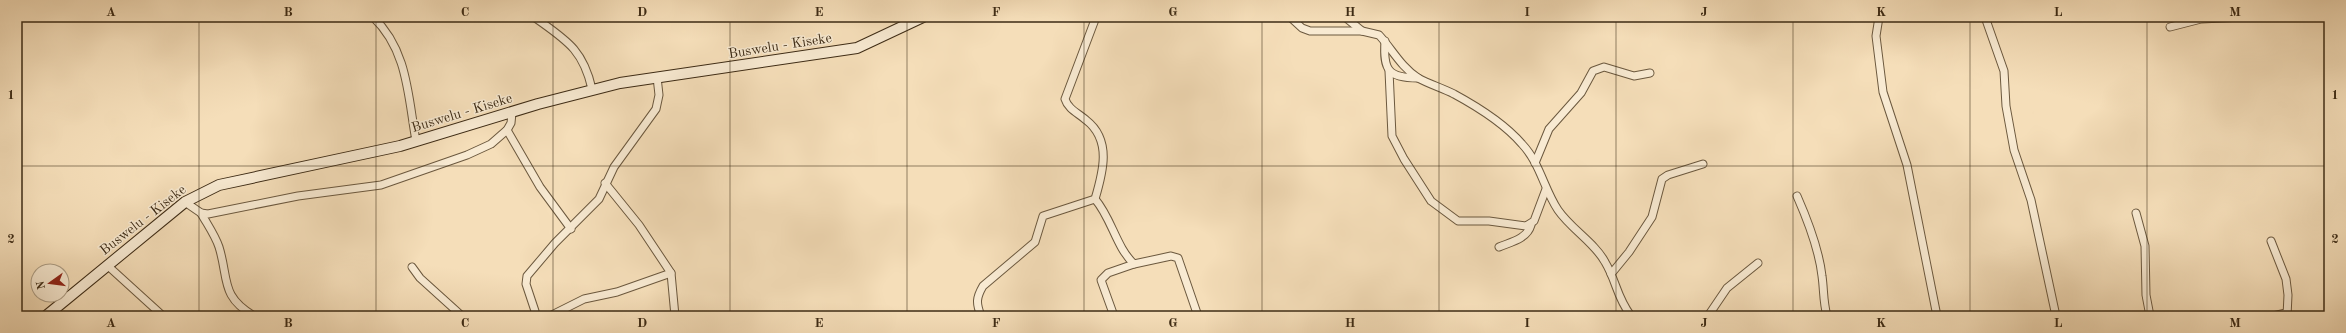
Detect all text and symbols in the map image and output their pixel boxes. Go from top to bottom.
text: A [106,6,116,19]
text: B [283,6,293,19]
text: C [461,6,469,19]
text: D [637,6,647,19]
text: E [815,6,824,19]
text: F [992,6,1001,19]
text: G [1168,6,1178,19]
text: H [1345,6,1356,19]
text: I [1524,6,1530,19]
text: J [1700,6,1708,19]
text: K [1876,6,1886,19]
text: L [2054,6,2063,19]
text: M [2229,6,2241,19]
street label: Buswelu - Kiseke [727,31,833,61]
text: 1 [7,89,15,102]
text: 1 [2331,89,2339,102]
street label: Buswelu - Kiseke [410,91,514,135]
street label: Buswelu - Kiseke [97,182,189,258]
text: 2 [7,233,15,246]
text: 2 [2331,233,2339,246]
north arrow [30,263,70,303]
text: N [35,279,48,290]
text: A [106,317,116,330]
text: B [283,317,293,330]
text: C [461,317,469,330]
text: D [637,317,647,330]
text: E [815,317,824,330]
text: F [992,317,1001,330]
text: G [1168,317,1178,330]
text: H [1345,317,1356,330]
text: I [1524,317,1530,330]
text: J [1700,317,1708,330]
text: K [1876,317,1886,330]
text: L [2054,317,2063,330]
text: M [2229,317,2241,330]

